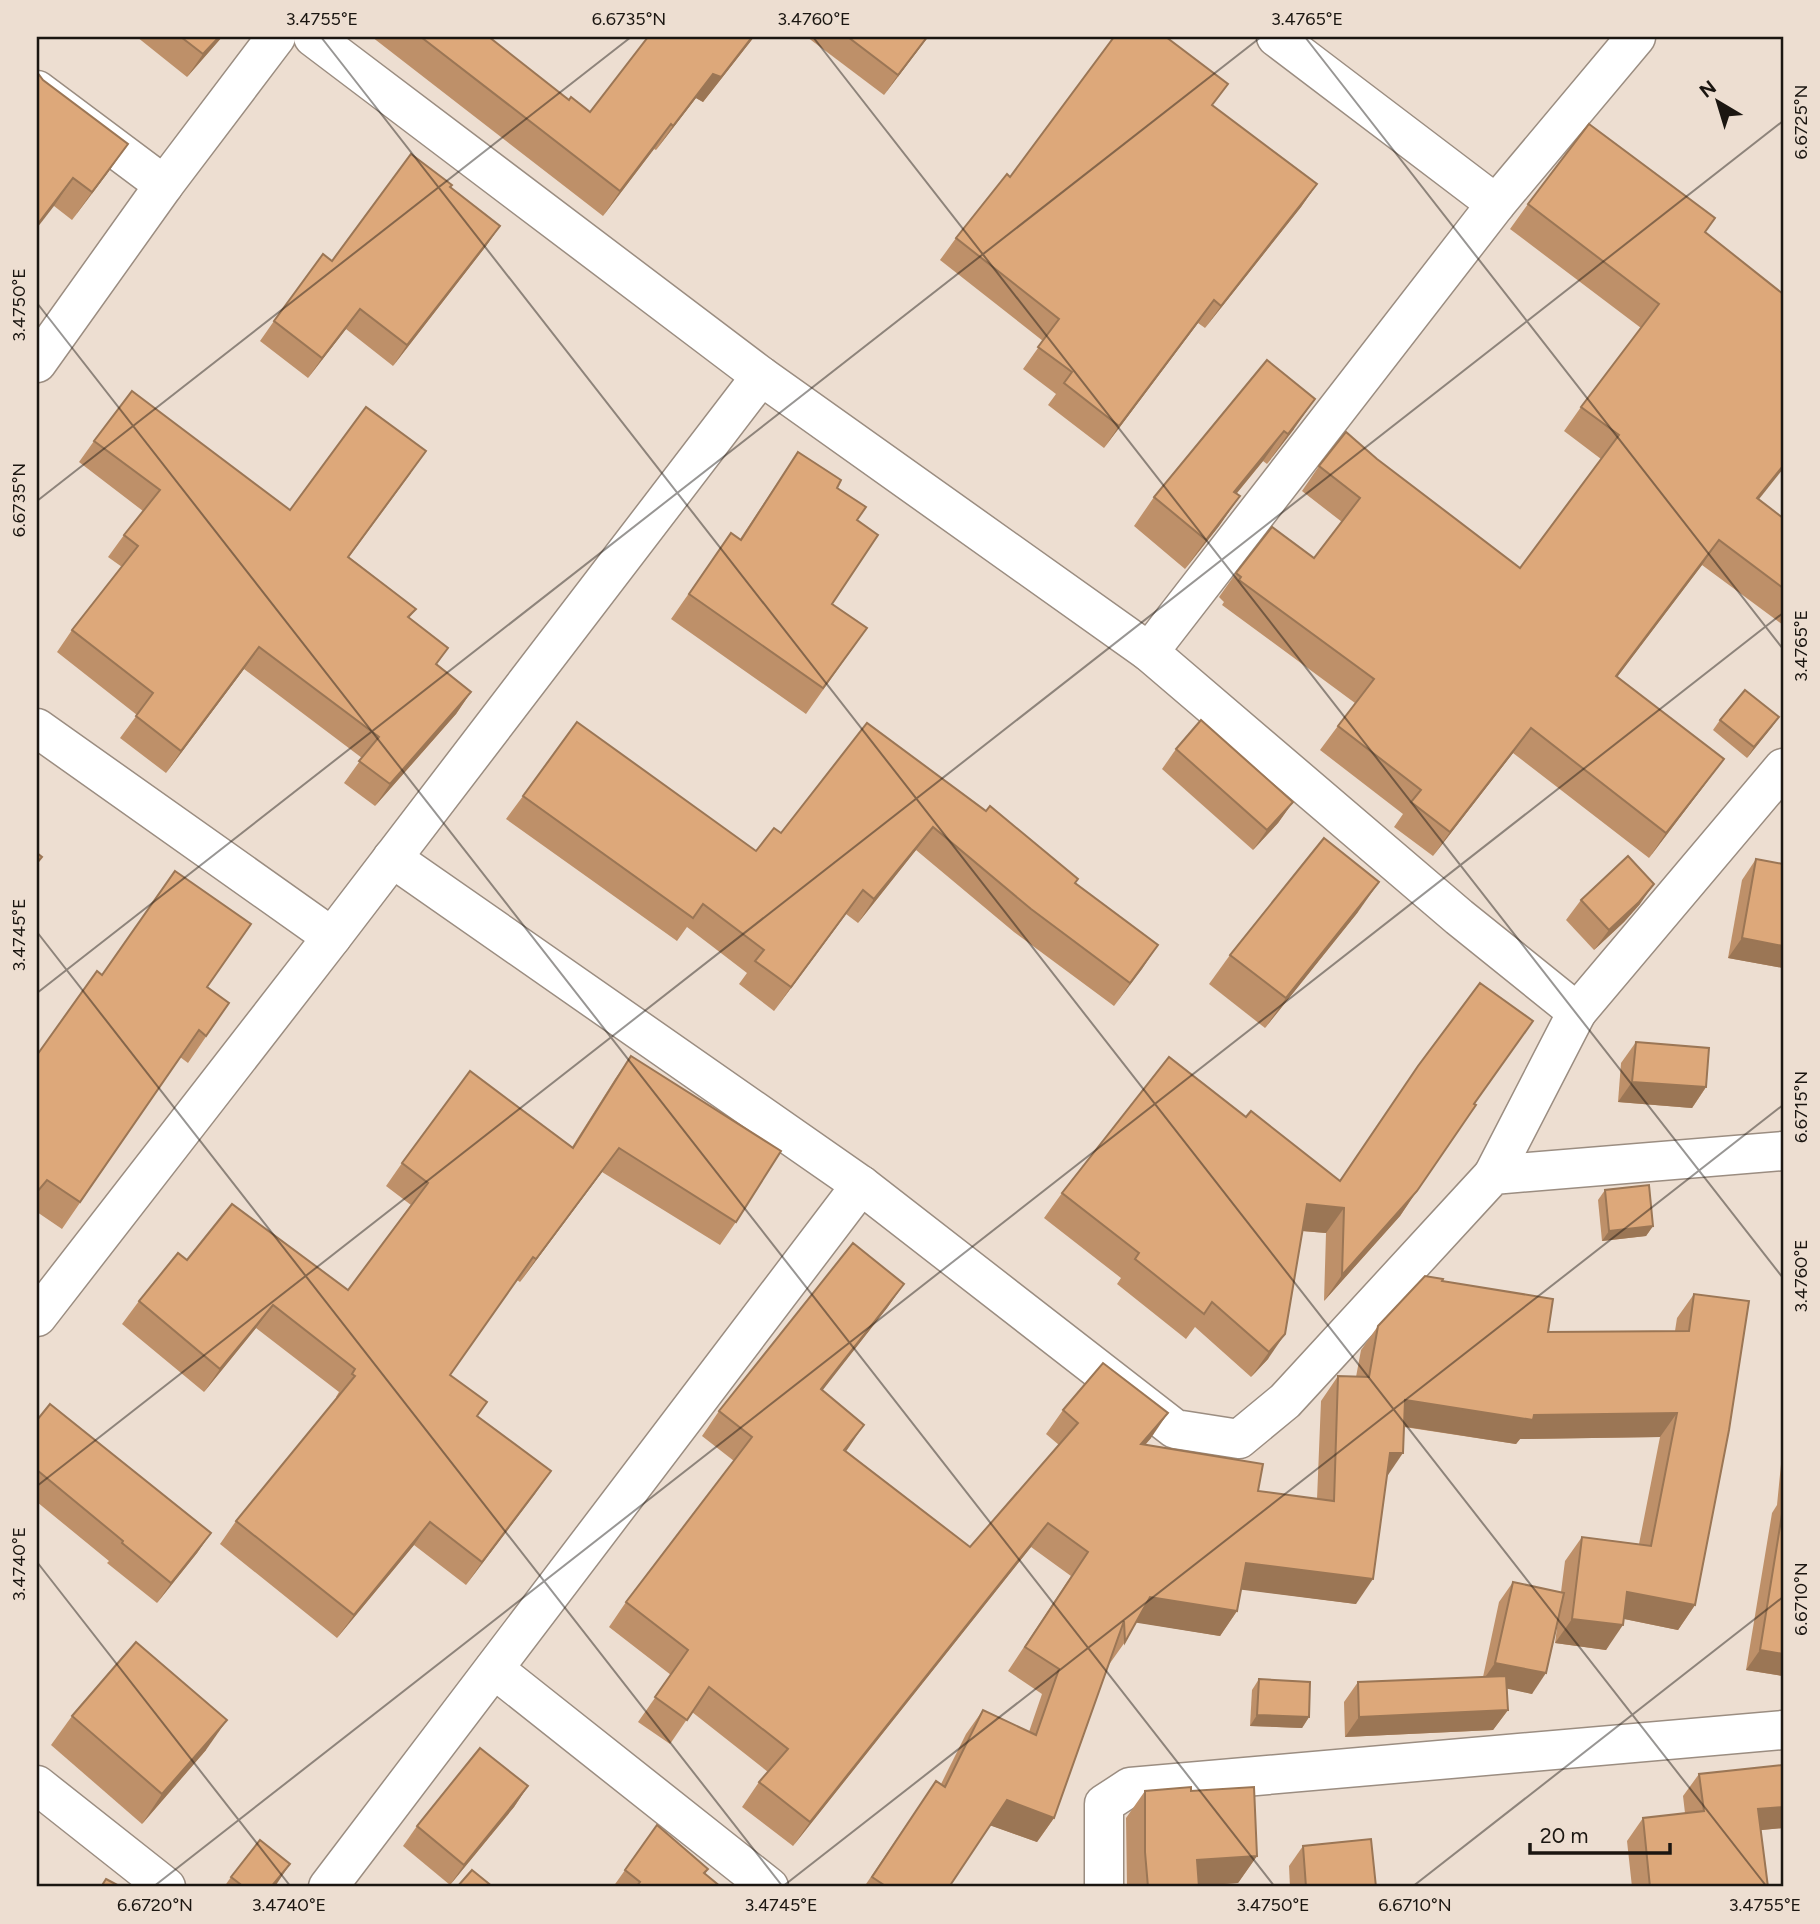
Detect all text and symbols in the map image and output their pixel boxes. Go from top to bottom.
text: 3.4755°E [286,8,358,30]
text: 6.6735°N [592,8,666,30]
text: 3.4760°E [777,8,851,30]
text: 3.4765°E [1271,8,1343,30]
north arrow [1684,66,1754,136]
text: N [1695,75,1721,103]
text: 6.6725°N [1790,85,1812,159]
text: 3.4750°E [8,268,30,342]
text: 6.6735°N [8,463,30,537]
text: 3.4765°E [1790,610,1812,682]
text: 3.4745°E [8,898,30,972]
text: 6.6715°N [1790,1071,1812,1143]
text: 3.4760°E [1790,1239,1812,1313]
text: 3.4740°E [8,1527,30,1601]
text: 6.6710°N [1790,1562,1812,1636]
scale bar [1530,1812,1670,1856]
text: 20 m [1540,1823,1588,1848]
text: 6.6720°N [117,1894,193,1916]
text: 3.4740°E [252,1894,326,1916]
text: 3.4745°E [744,1894,818,1916]
text: 3.4750°E [1236,1894,1310,1916]
text: 6.6710°N [1378,1894,1452,1916]
text: 3.4755°E [1729,1894,1801,1916]

